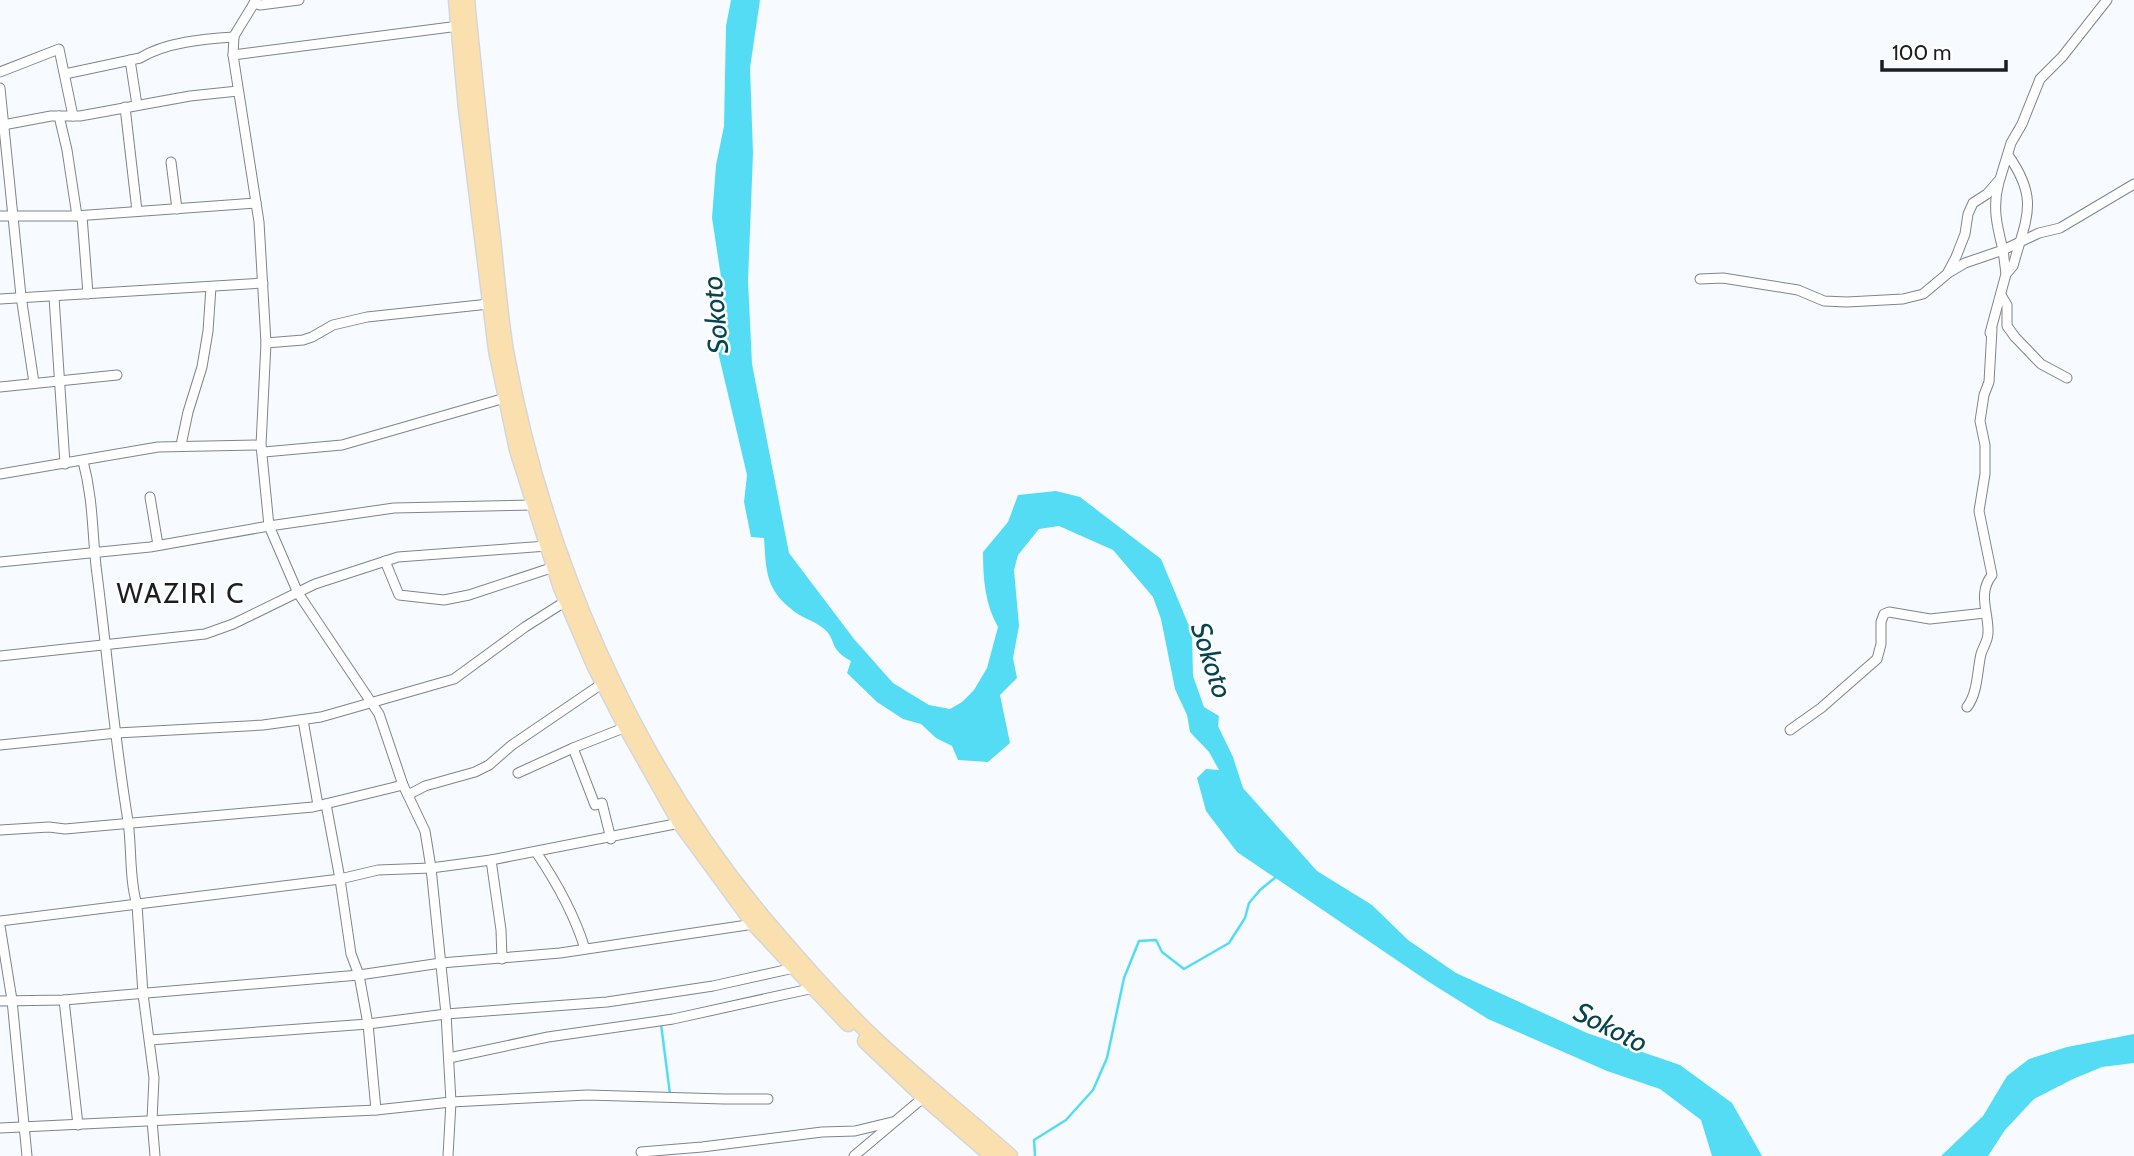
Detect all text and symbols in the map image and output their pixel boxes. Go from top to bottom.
scale bar [1882,28,2006,72]
text: 100 m [1892,40,1951,65]
water label: Sokoto [695,275,735,355]
district label: WAZIRI C [117,576,245,610]
water label: Sokoto [1184,618,1240,702]
water label: Sokoto [1568,994,1654,1060]

